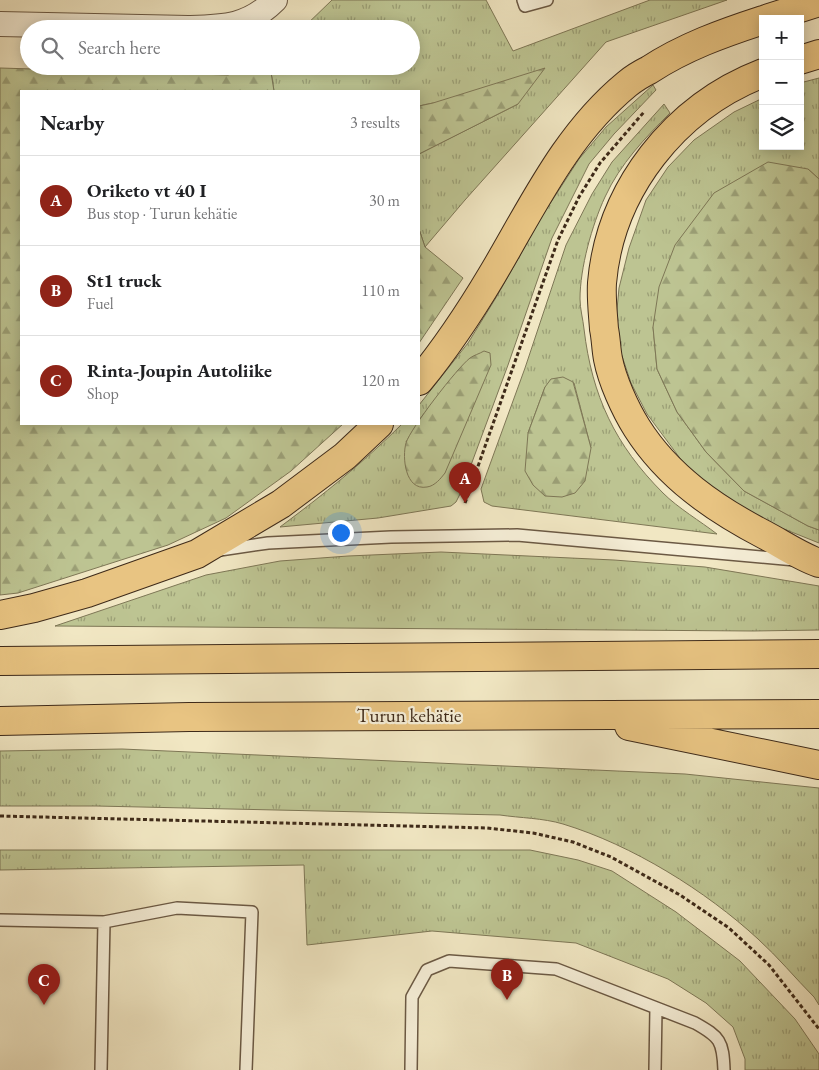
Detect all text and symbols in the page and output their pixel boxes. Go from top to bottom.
map controls [759,15,804,150]
button: + [759,15,804,60]
search box [20,20,420,75]
icon: search [38,34,66,62]
text: Search here [78,35,160,60]
button: − [759,60,804,105]
button: layers [759,105,804,150]
text: Nearby [40,109,104,136]
text: 3 results [350,112,400,133]
text: Oriketo vt 40 I [87,178,206,203]
text: A [50,190,62,211]
text: 30 m [369,190,400,211]
text: Bus stop · Turun kehätie [87,203,237,224]
text: St1 truck [87,268,162,293]
text: B [51,280,61,301]
text: 110 m [361,280,400,301]
text: Fuel [87,293,114,314]
text: Rinta-Joupin Autoliike [87,358,272,383]
text: C [50,370,62,391]
text: 120 m [361,370,400,391]
text: Shop [87,383,119,404]
pin: A [449,462,481,503]
your location [328,520,354,546]
street label: Turun kehätie [357,703,461,728]
pin: B [491,959,523,1000]
pin: C [28,964,60,1005]

